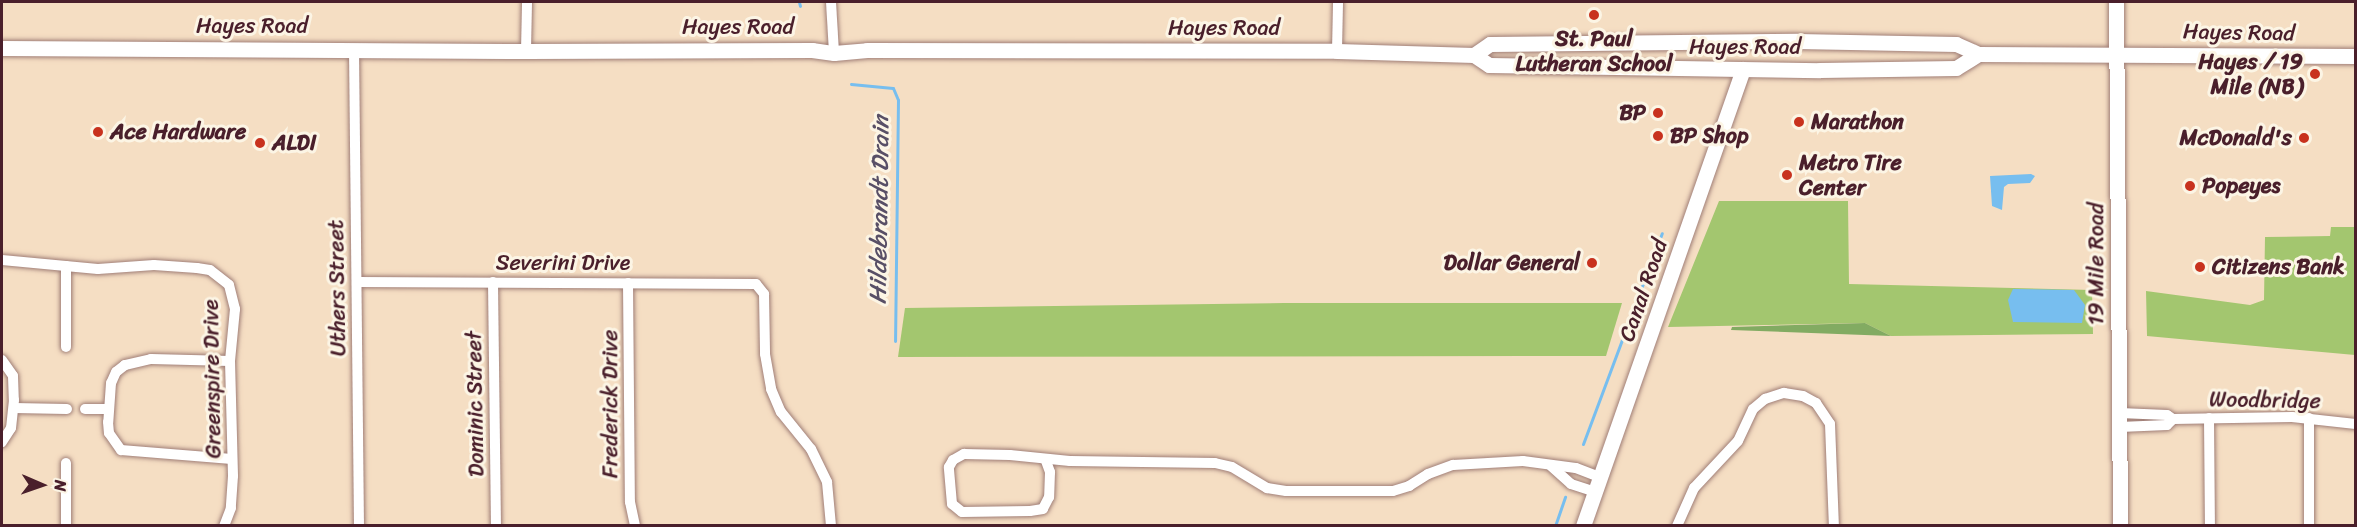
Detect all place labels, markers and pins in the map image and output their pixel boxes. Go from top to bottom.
marker: St. Paul Lutheran School [1587,8,1601,22]
place label: St. Paul Lutheran School [1516,25,1672,76]
place label: Hayes / 19 Mile (NB) [2198,48,2303,100]
marker: Hayes / 19 Mile (NB) [2308,67,2322,81]
place label: BP [1619,100,1646,126]
marker: BP [1651,106,1665,120]
place label: Marathon [1811,109,1904,135]
marker: Marathon [1792,115,1806,129]
place label: Ace Hardware [110,119,246,145]
place label: BP Shop [1670,123,1751,149]
marker: Ace Hardware [91,125,105,139]
place label: McDonald's [2180,125,2292,151]
marker: BP Shop [1651,129,1665,143]
place label: ALDI [272,130,317,156]
marker: McDonald's [2297,131,2311,145]
marker: ALDI [253,136,267,150]
place label: Metro Tire Center [1799,149,1902,200]
marker: Metro Tire Center [1780,168,1794,182]
place label: Popeyes [2202,173,2280,199]
marker: Popeyes [2183,179,2197,193]
place label: Dollar General [1443,250,1580,276]
place label: Citizens Bank [2212,254,2345,280]
marker: Dollar General [1585,256,1599,270]
marker: Citizens Bank [2193,260,2207,274]

